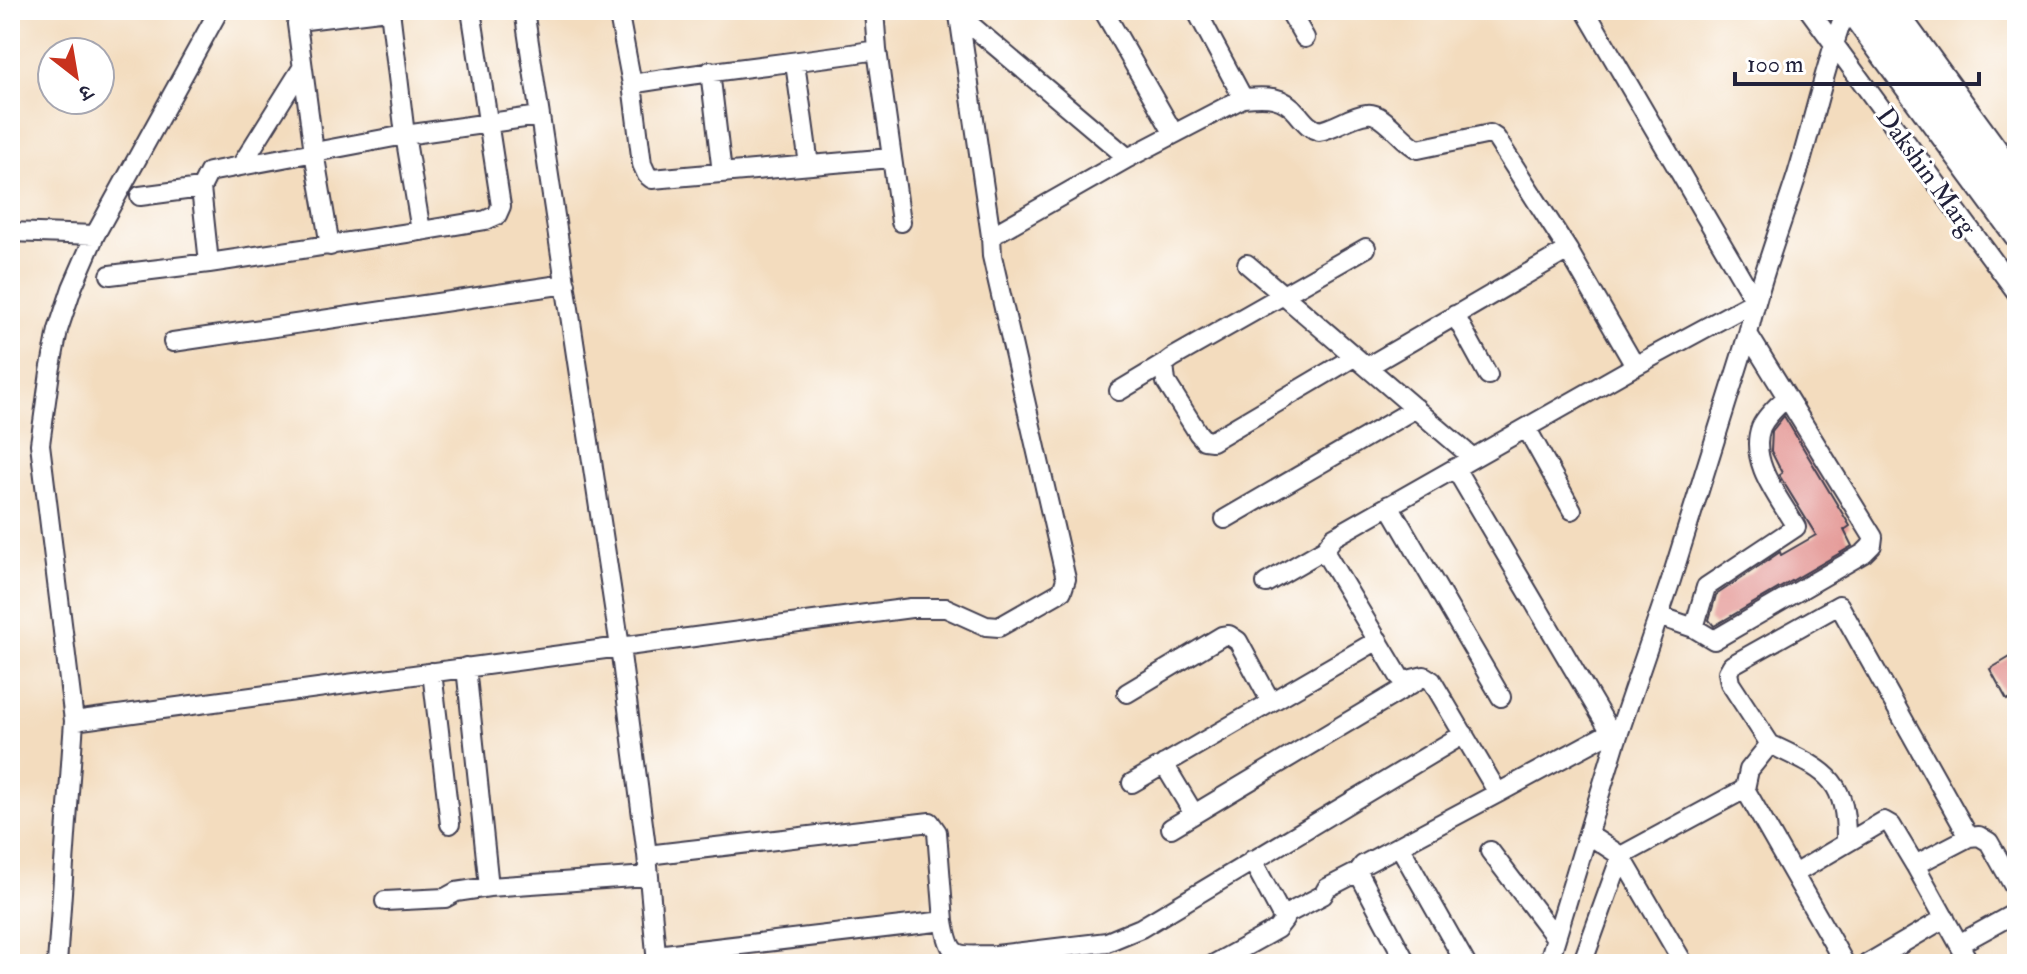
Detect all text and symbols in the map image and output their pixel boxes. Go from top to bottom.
north arrow [36,36,116,116]
scale bar [1735,36,1979,86]
text: 100 m [1747,49,1804,80]
text: उ [72,76,100,108]
street label: Dakshin Marg [1869,101,1984,243]

